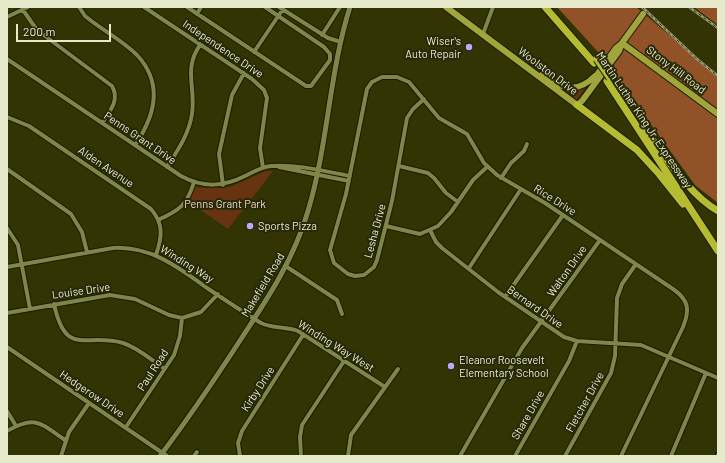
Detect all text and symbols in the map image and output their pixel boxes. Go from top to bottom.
scale bar [18,16,113,42]
street label: Independence Drive [180,17,266,81]
text: 200 m [23,24,55,38]
place label: Wiser's Auto Repair [405,34,461,60]
marker: Wiser's Auto Repair [464,42,474,52]
street label: Stony Hill Road [644,43,708,97]
street label: Woolston Drive [516,44,580,98]
street label: Martin Luther King Jr. Expressway [593,49,695,191]
street label: Penns Grant Drive [101,109,179,167]
street label: Alden Avenue [76,144,136,190]
street label: Rice Drive [531,182,579,218]
park label: Penns Grant Park [184,197,266,211]
street label: Lesha Drive [361,202,389,260]
place label: Sports Pizza [258,219,317,233]
marker: Sports Pizza [245,221,255,231]
street label: Winding Way [158,242,216,286]
street label: Walton Drive [544,243,590,299]
street label: Makefield Road [239,251,287,319]
street label: Louise Drive [51,280,111,302]
street label: Bernard Drive [505,283,565,331]
street label: Winding Way West [296,317,376,375]
street label: Paul Road [135,347,171,393]
place label: Eleanor Roosevelt Elementary School [459,353,549,379]
marker: Eleanor Roosevelt Elementary School [446,361,456,371]
street label: Kirby Drive [239,364,277,414]
street label: Hedgerow Drive [57,368,127,420]
street label: Fletcher Drive [563,370,607,434]
street label: Share Drive [509,388,547,442]

